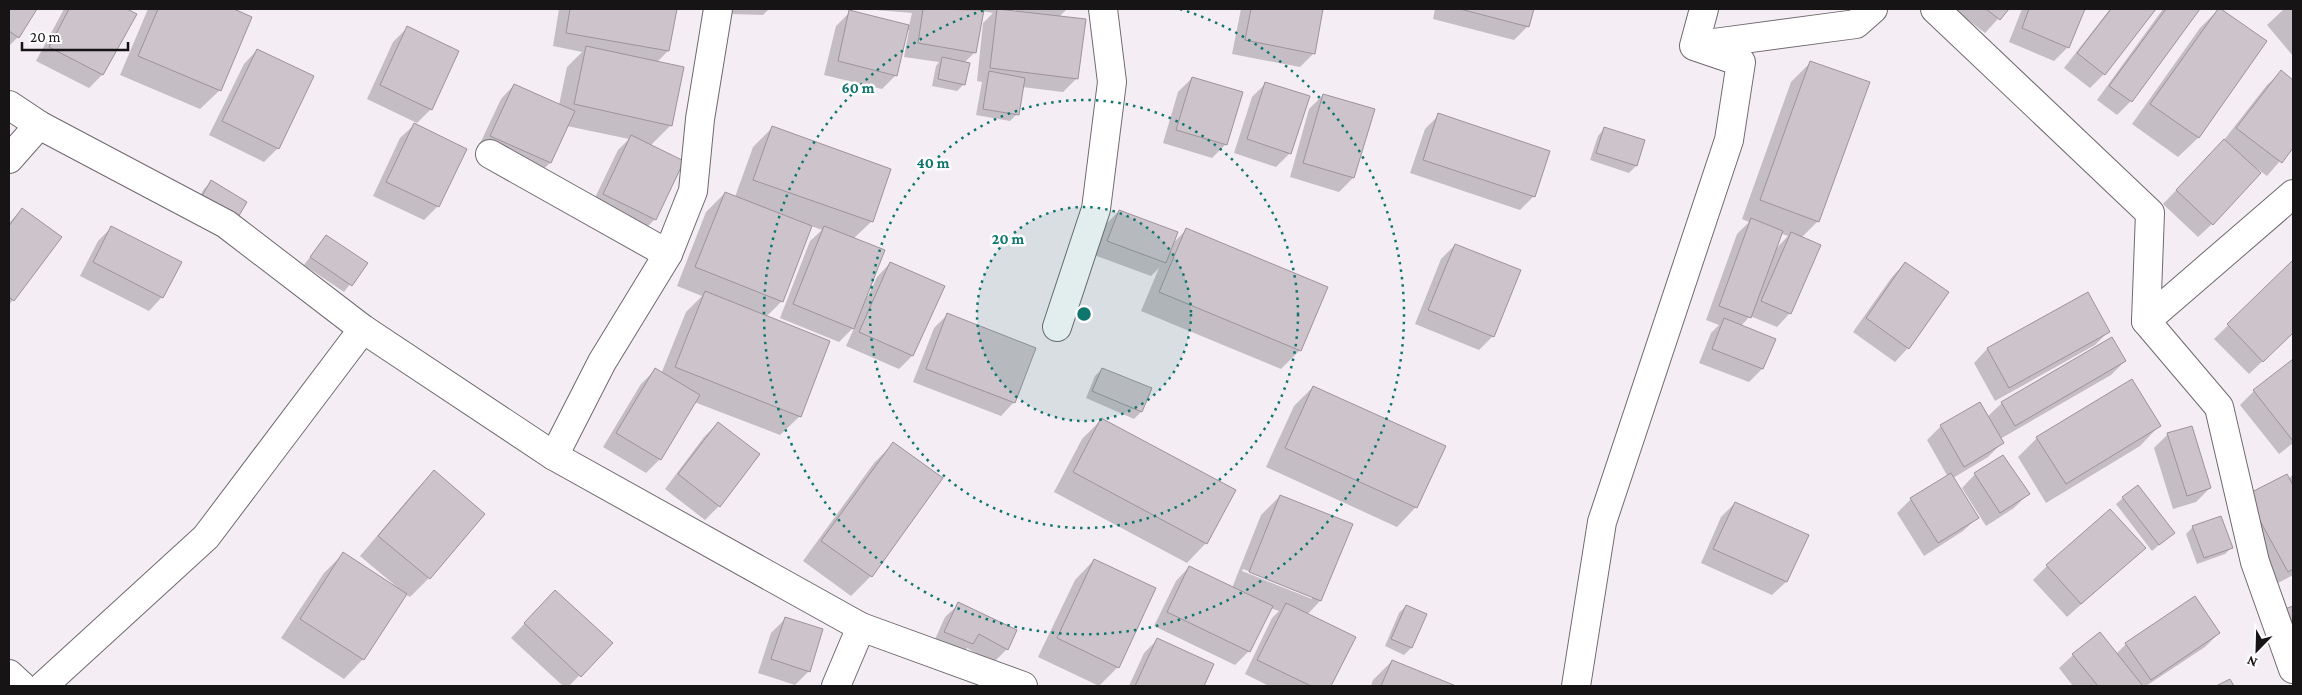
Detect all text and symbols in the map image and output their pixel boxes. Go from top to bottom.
scale bar [22,20,129,52]
text: 20 m [30,29,61,45]
text: 60 m [842,80,875,96]
text: 40 m [917,155,950,171]
text: 20 m [992,231,1024,247]
centre of rings [1075,305,1093,323]
north arrow [2232,625,2282,675]
text: N [2244,653,2259,671]

